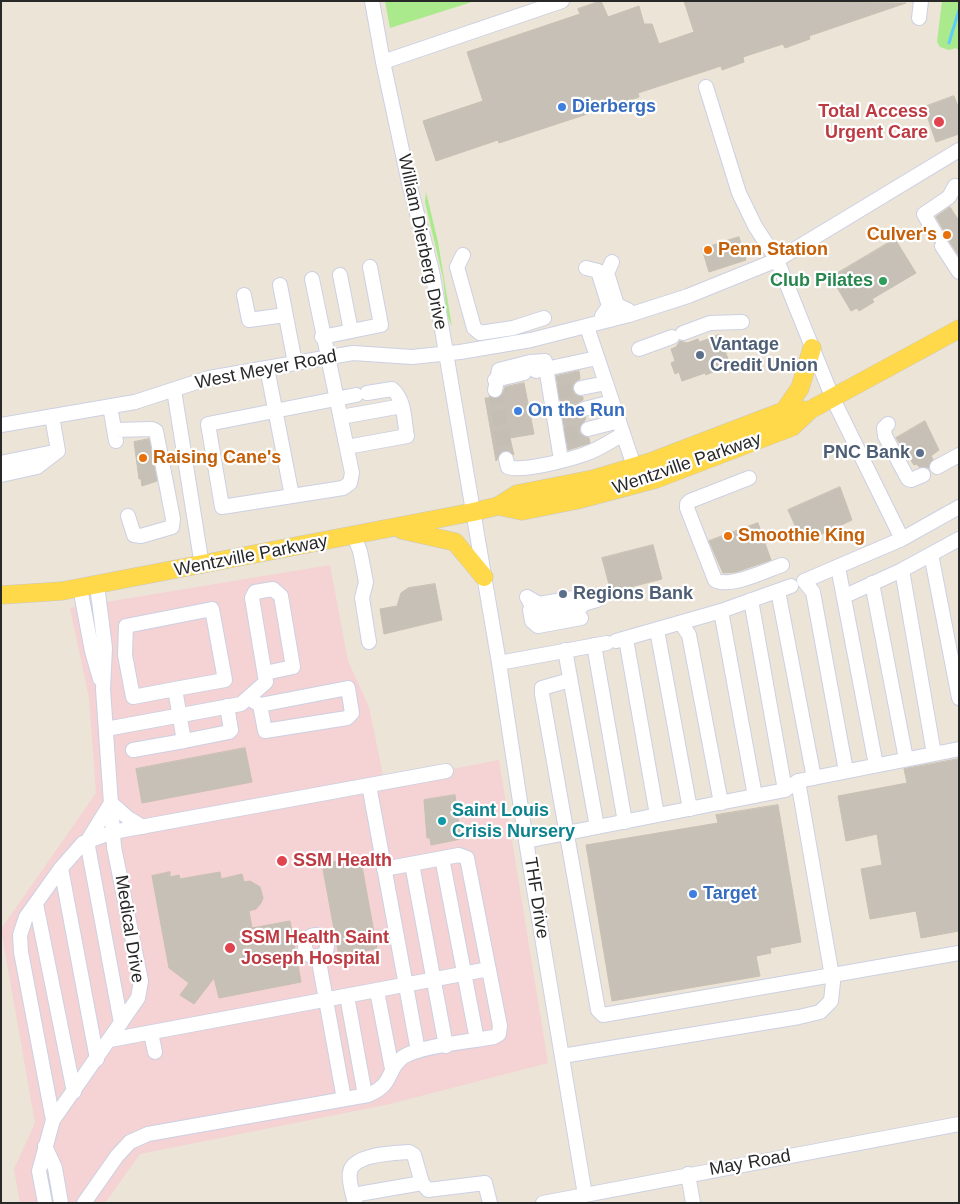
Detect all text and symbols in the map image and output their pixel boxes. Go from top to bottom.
place label: Dierbergs [572,96,656,118]
marker: Dierbergs [556,101,568,113]
place label: Total Access Urgent Care [818,101,928,144]
marker: Total Access Urgent Care [932,115,946,129]
street label: William Dierberg Drive [393,152,451,332]
place label: Culver's [867,224,937,246]
marker: Culver's [941,229,953,241]
place label: Penn Station [718,239,828,261]
marker: Penn Station [702,244,714,256]
place label: Club Pilates [770,270,873,292]
marker: Club Pilates [877,275,889,287]
place label: Vantage Credit Union [710,334,818,376]
street label: West Meyer Road [193,346,339,394]
marker: Vantage Credit Union [694,349,706,361]
place label: On the Run [528,400,625,422]
marker: On the Run [512,405,524,417]
street label: Wentzville Parkway [610,428,764,500]
place label: PNC Bank [823,442,910,464]
place label: Raising Cane's [153,447,281,469]
marker: PNC Bank [914,447,926,459]
marker: Raising Cane's [137,452,149,464]
place label: Smoothie King [738,525,865,547]
marker: Smoothie King [722,530,734,542]
street label: Wentzville Parkway [173,531,329,581]
place label: Regions Bank [573,583,693,605]
marker: Regions Bank [557,588,569,600]
place label: Saint Louis Crisis Nursery [452,800,575,842]
marker: Saint Louis Crisis Nursery [436,815,448,827]
place label: SSM Health [293,850,392,872]
marker: SSM Health [275,854,289,868]
street label: THF Drive [519,856,553,940]
street label: Medical Drive [110,873,148,985]
place label: Target [703,883,757,905]
marker: Target [687,888,699,900]
place label: SSM Health Saint Joseph Hospital [241,927,389,970]
marker: SSM Health Saint Joseph Hospital [223,941,237,955]
street label: May Road [708,1145,792,1181]

